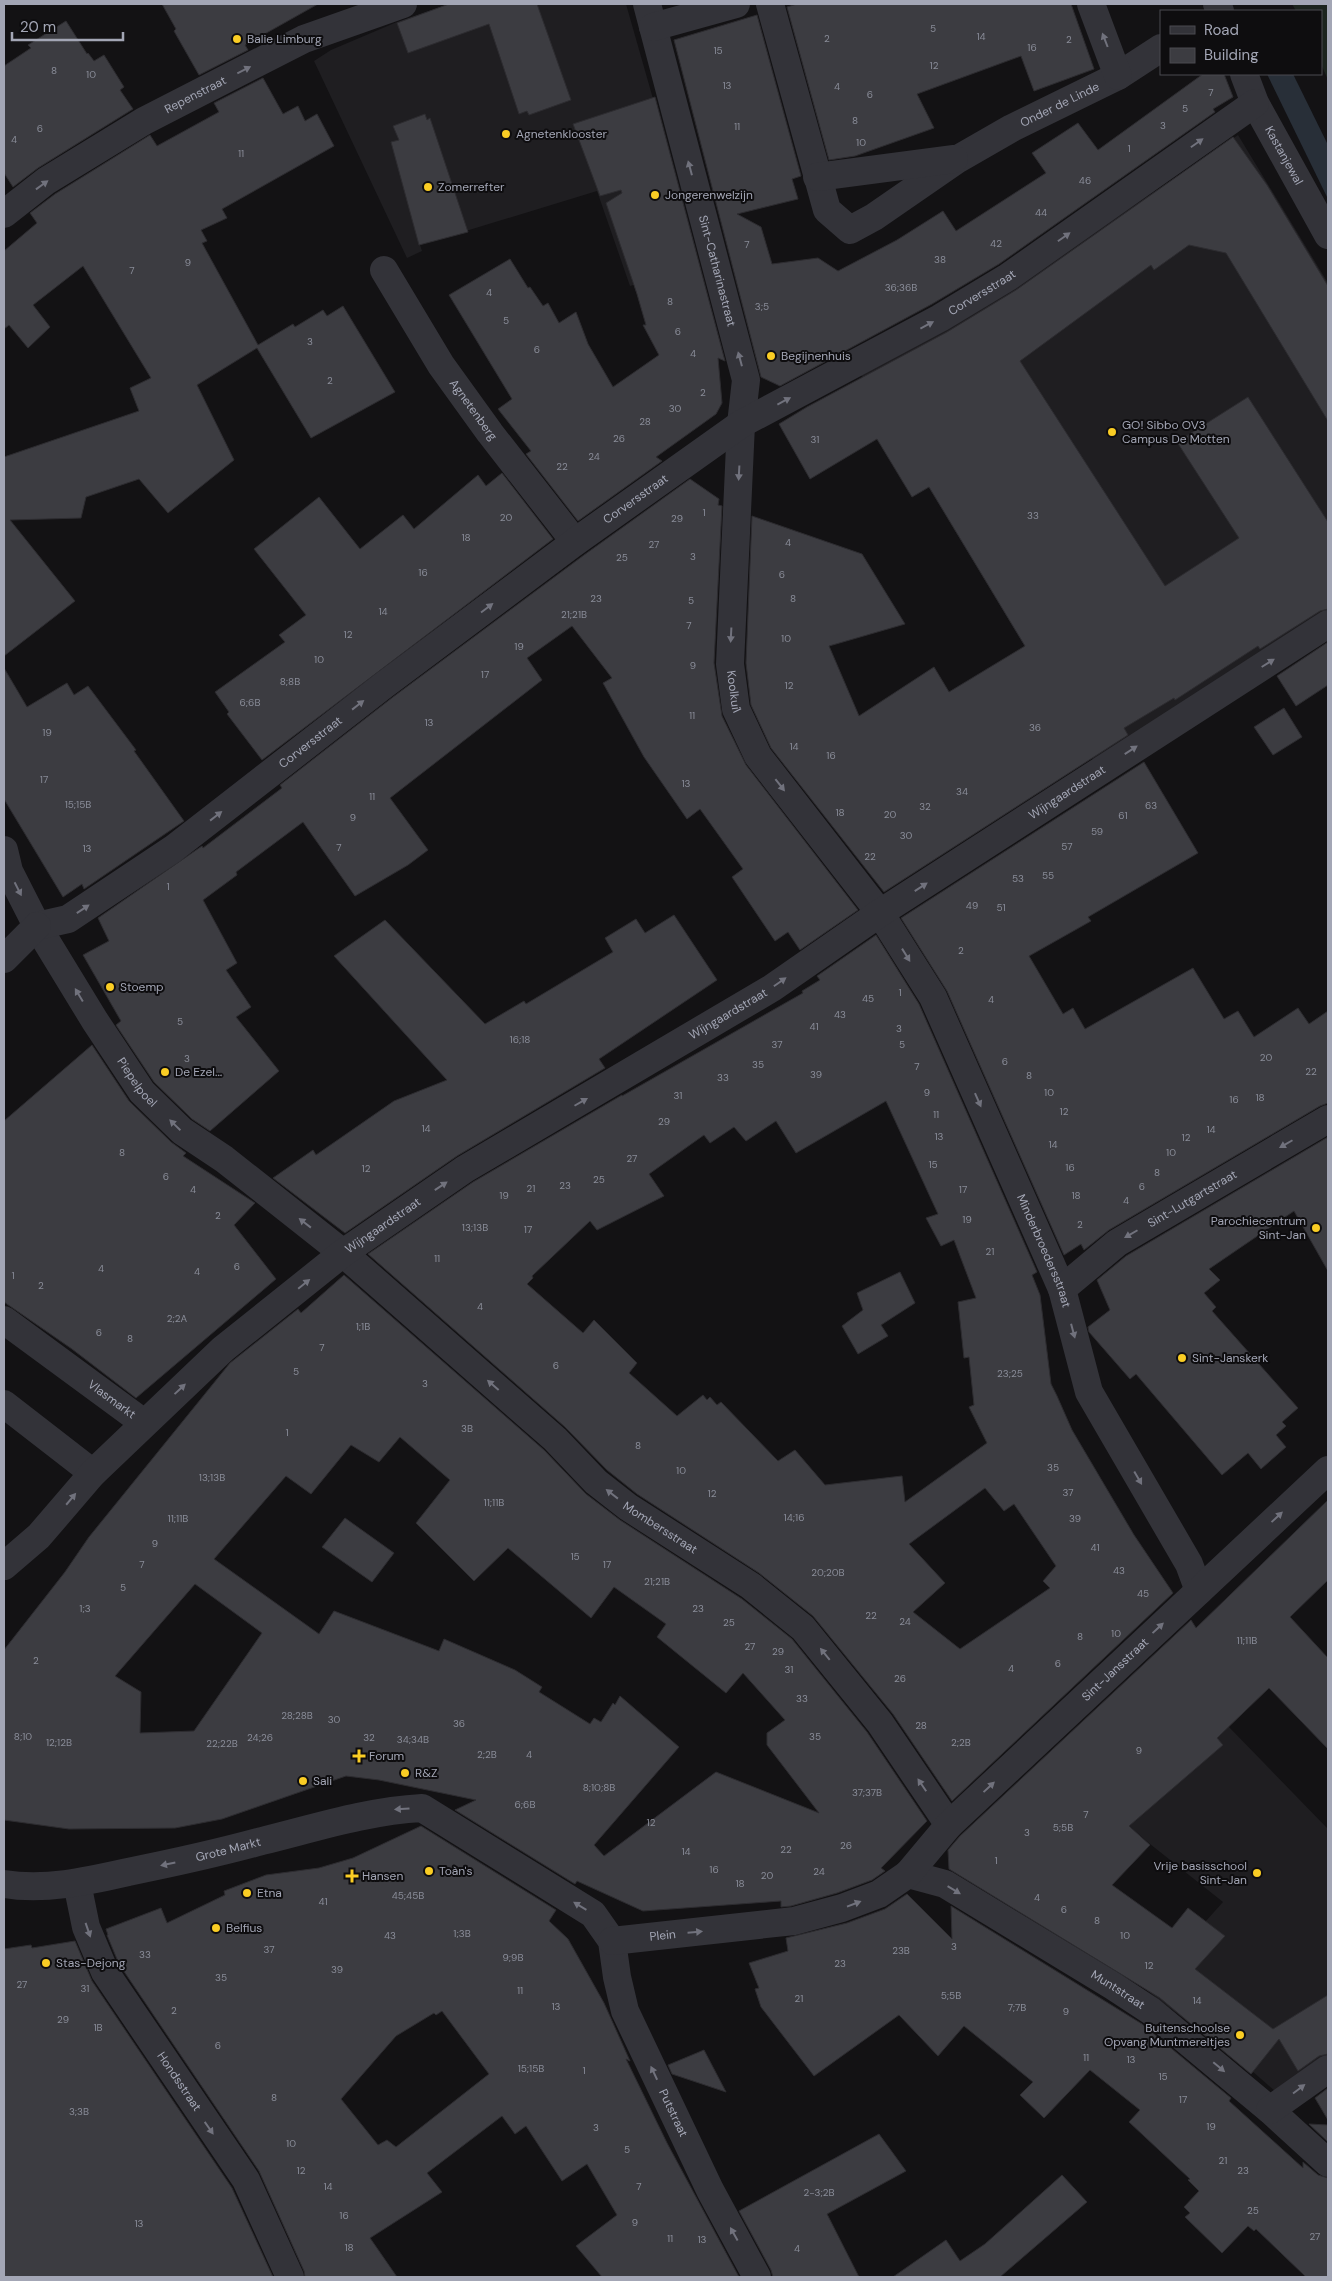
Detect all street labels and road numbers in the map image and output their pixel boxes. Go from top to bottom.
street label: Repenstraat [162,72,229,117]
street label: Onder de Linde [1017,78,1102,131]
street label: Kastanjewal [1261,123,1307,188]
street label: Sint-Catharinastraat [695,214,740,329]
street label: Corversstraat [945,266,1019,319]
street label: Agnetenberg [446,376,501,444]
street label: Corversstraat [600,470,671,528]
street label: Koolkuil [723,669,745,715]
street label: Corversstraat [275,712,346,772]
street label: Wijngaardstraat [1026,761,1109,823]
street label: Wijngaardstraat [686,984,771,1043]
street label: Piepelpoel [113,1054,161,1110]
street label: Sint-Lutgartstraat [1145,1166,1240,1231]
street label: Minderbroedersstraat [1013,1192,1075,1310]
street label: Wijngaardstraat [342,1194,424,1257]
street label: Vlasmarkt [85,1376,139,1423]
street label: Mombersstraat [620,1498,701,1558]
street label: Sint-Jansstraat [1078,1634,1152,1705]
street label: Grote Markt [194,1834,263,1865]
street label: Plein [649,1926,677,1945]
street label: Muntstraat [1088,1966,1148,2013]
street label: Hondsstraat [153,2049,205,2114]
street label: Putstraat [655,2086,692,2140]

